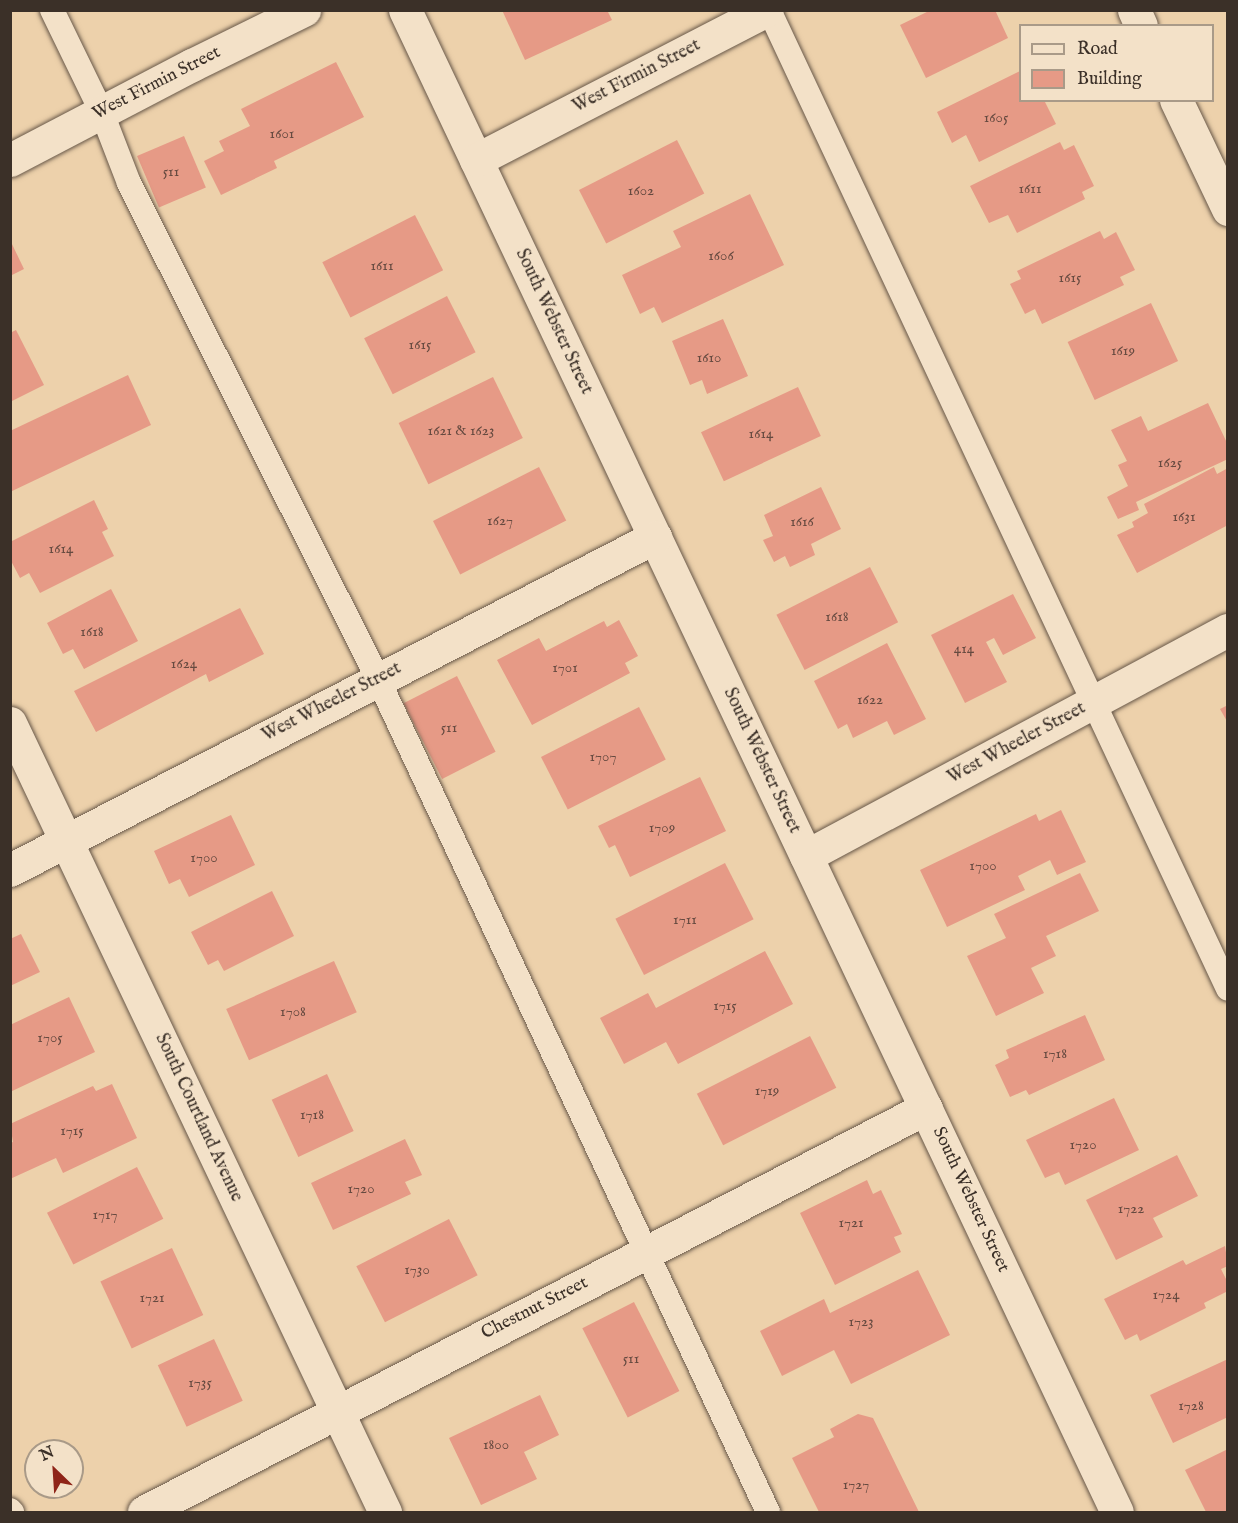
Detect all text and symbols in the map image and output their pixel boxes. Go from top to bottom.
legend [1019,24,1214,102]
street label: West Firmin Street [569,35,705,119]
text: Road [1077,38,1118,61]
street label: West Firmin Street [89,42,225,126]
text: Building [1077,68,1142,91]
house number: 1605 [984,109,1008,127]
house number: 1601 [270,125,294,143]
house number: 511 [163,163,179,181]
house number: 1611 [1018,180,1042,198]
house number: 1602 [628,182,654,200]
street label: South Webster Street [510,246,596,398]
house number: 1606 [708,247,734,265]
house number: 1611 [370,257,394,275]
house number: 1615 [1059,269,1081,287]
house number: 1615 [409,336,431,354]
house number: 1619 [1111,342,1135,360]
house number: 1610 [697,349,721,367]
house number: 1621 & 1623 [428,422,494,440]
house number: 1614 [749,425,773,443]
house number: 1625 [1158,454,1182,472]
house number: 1631 [1172,508,1196,526]
house number: 1627 [487,512,513,530]
house number: 1616 [790,513,814,531]
house number: 1614 [49,540,73,558]
house number: 1618 [825,608,849,626]
house number: 1618 [80,623,104,641]
house number: 414 [954,640,974,658]
house number: 1624 [171,655,197,673]
street label: West Wheeler Street [259,659,405,747]
house number: 1701 [552,659,578,677]
street label: South Webster Street [718,685,804,837]
house number: 1622 [857,691,883,709]
street label: West Wheeler Street [944,698,1090,790]
house number: 511 [441,719,457,737]
house number: 1707 [590,748,616,766]
house number: 1709 [649,819,675,837]
house number: 1700 [190,849,218,867]
house number: 1700 [969,857,997,875]
house number: 1711 [673,911,697,929]
house number: 1715 [713,997,737,1015]
house number: 1708 [280,1003,306,1021]
house number: 1705 [37,1029,63,1047]
street label: South Courtland Avenue [149,1030,247,1206]
house number: 1718 [1043,1045,1067,1063]
house number: 1719 [755,1082,779,1100]
house number: 1718 [300,1106,324,1124]
house number: 1715 [60,1122,84,1140]
street label: South Webster Street [927,1124,1013,1276]
house number: 1720 [1069,1136,1097,1154]
house number: 1720 [347,1180,375,1198]
house number: 1722 [1118,1200,1144,1218]
house number: 1717 [92,1206,118,1224]
house number: 1721 [838,1214,864,1232]
house number: 1730 [404,1261,430,1279]
street label: Chestnut Street [478,1273,592,1345]
house number: 1724 [1153,1286,1179,1304]
house number: 1721 [139,1289,165,1307]
house number: 1723 [848,1313,874,1331]
house number: 511 [623,1350,639,1368]
house number: 1735 [188,1374,212,1392]
house number: 1728 [1178,1397,1204,1415]
house number: 1800 [483,1436,509,1454]
north arrow [24,1439,84,1499]
text: N [37,1443,58,1466]
house number: 1727 [843,1476,869,1494]

